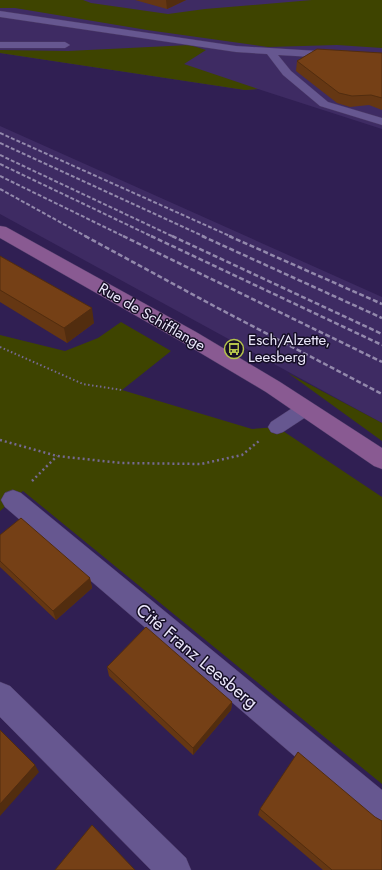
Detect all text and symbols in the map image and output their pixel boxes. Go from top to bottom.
street label: Rue de Schifflange [95,278,210,357]
place label: Esch/Alzette, Leesberg [248,329,330,368]
bus stop icon: Esch/Alzette, Leesberg [223,338,245,360]
street label: Cité Franz Leesberg [130,597,264,715]

